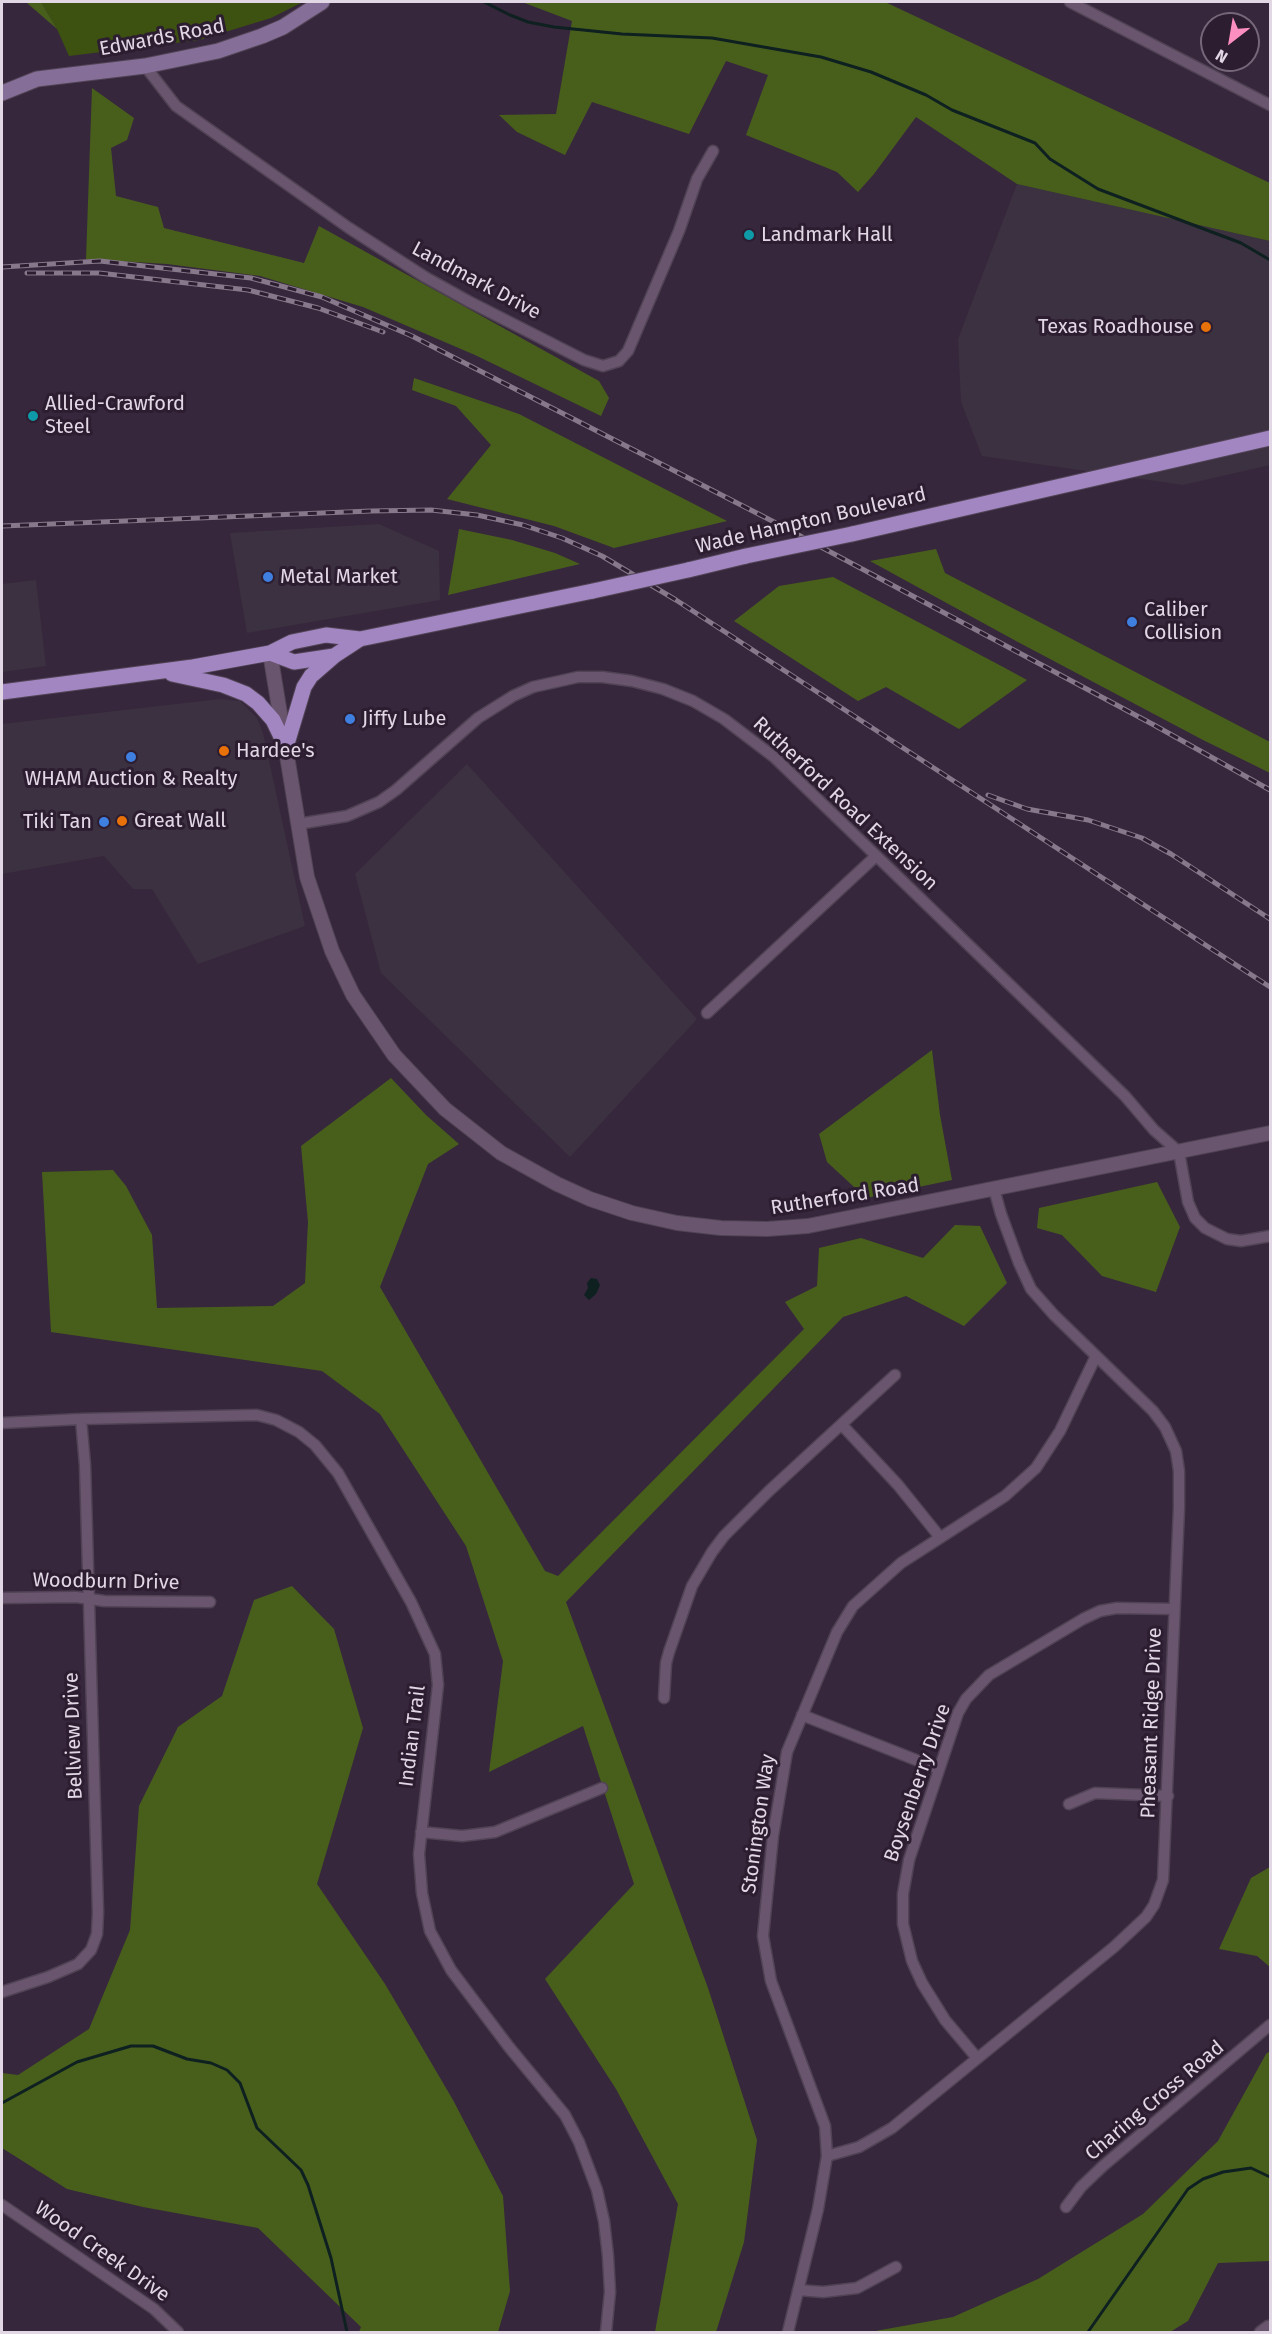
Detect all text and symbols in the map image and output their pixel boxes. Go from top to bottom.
north arrow [1200,12,1260,72]
street label: Edwards Road [97,14,227,62]
text: N [1212,45,1231,67]
place label: Landmark Hall [761,223,893,247]
marker: Landmark Hall [742,228,756,242]
street label: Landmark Drive [407,237,545,325]
place label: Texas Roadhouse [1038,315,1194,339]
marker: Texas Roadhouse [1199,320,1213,334]
place label: Allied-Crawford Steel [45,392,185,439]
marker: Allied-Crawford Steel [26,409,40,423]
street label: Wade Hampton Boulevard [694,483,928,559]
place label: Metal Market [280,565,398,589]
marker: Metal Market [261,570,275,584]
place label: Caliber Collision [1144,598,1222,645]
marker: Caliber Collision [1125,615,1139,629]
place label: Jiffy Lube [362,707,446,731]
marker: Jiffy Lube [343,712,357,726]
street label: Rutherford Road Extension [748,712,942,896]
place label: Hardee's [236,739,315,763]
marker: Hardee's [217,744,231,758]
marker: WHAM Auction & Realty [124,750,138,764]
place label: WHAM Auction & Realty [25,767,237,791]
place label: Great Wall [134,809,226,833]
place label: Tiki Tan [23,810,92,834]
marker: Great Wall [115,814,129,828]
marker: Tiki Tan [97,815,111,829]
street label: Rutherford Road [769,1173,921,1221]
street label: Woodburn Drive [32,1569,180,1595]
street label: Pheasant Ridge Drive [1137,1627,1167,1819]
street label: Bellview Drive [60,1672,88,1800]
street label: Indian Trail [395,1684,431,1788]
street label: Boysenberry Drive [880,1701,956,1865]
street label: Stonington Way [737,1753,781,1895]
street label: Charing Cross Road [1081,2036,1229,2166]
street label: Wood Creek Drive [30,2197,174,2307]

